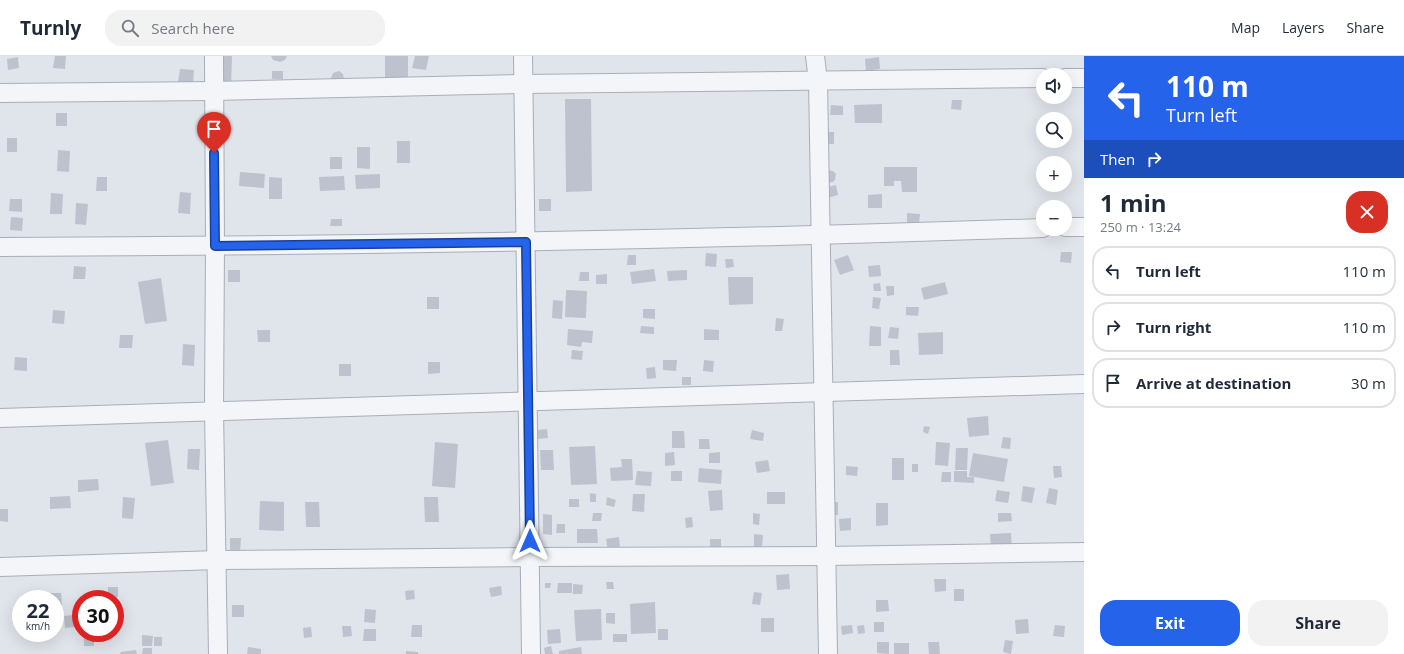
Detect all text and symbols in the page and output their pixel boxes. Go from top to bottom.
search box [105,10,385,46]
text: Turnly [20,15,81,41]
icon: search [119,17,141,39]
text: Search here [151,18,235,38]
text: Map [1231,18,1260,37]
text: Layers [1282,18,1324,37]
text: Share [1346,18,1384,37]
text: 110 m [1166,67,1249,105]
map controls [1036,68,1072,236]
button: sound [1036,68,1072,104]
icon: left [1100,72,1152,124]
text: Turn left [1166,103,1237,127]
pin [197,112,231,153]
button: search [1036,112,1072,148]
icon: arrive [203,118,225,140]
icon: right [1143,148,1165,170]
text: Then [1100,149,1135,169]
button: + [1036,156,1072,192]
text: 1 min [1100,186,1167,219]
button: close [1346,191,1388,233]
button: − [1036,200,1072,236]
text: 250 m · 13:24 [1100,218,1181,236]
icon: left [1102,260,1124,282]
text: Turn left [1136,261,1201,281]
text: 110 m [1342,261,1386,281]
icon: right [1102,316,1124,338]
text: Turn right [1136,317,1211,337]
text: 110 m [1342,317,1386,337]
icon: arrive [1102,372,1124,394]
text: Arrive at destination [1136,373,1291,393]
text: 30 m [1351,373,1386,393]
position arrow [509,520,551,562]
speed limit sign: 30 [72,590,124,642]
text: 22 [27,597,49,624]
button: Exit [1100,600,1240,646]
button: Share [1248,600,1388,646]
text: km/h [26,619,50,633]

